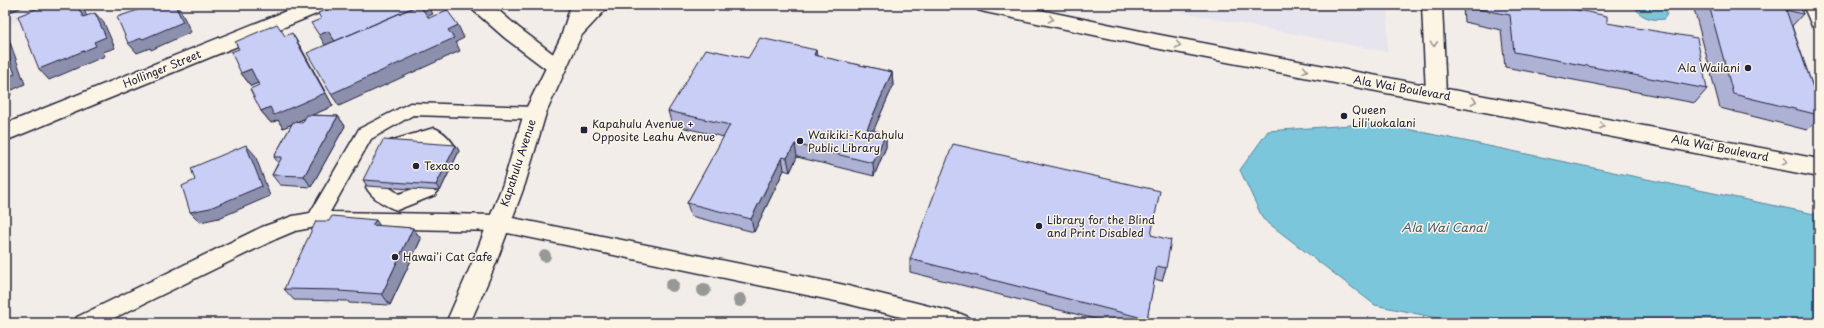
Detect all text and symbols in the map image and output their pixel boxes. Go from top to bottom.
one-way arrow [1047,14,1054,22]
one-way arrow [1175,41,1181,49]
one-way arrow [1429,41,1438,47]
street label: Hollinger Street [120,45,204,92]
place label: Ala Wailani [1678,59,1740,76]
marker: Ala Wailani [1743,63,1753,73]
one-way arrow [1302,65,1309,73]
street label: Ala Wai Boulevard [1352,71,1453,105]
one-way arrow [1471,96,1478,105]
place label: Queen Lili'uokalani [1352,101,1416,131]
marker: Queen Lili'uokalani [1339,111,1349,121]
place label: Kapahulu Avenue + Opposite Leahu Avenue [592,115,715,145]
street label: Kapahulu Avenue [495,117,540,209]
one-way arrow [1599,121,1605,129]
marker: Kapahulu Avenue + Opposite Leahu Avenue [579,125,589,135]
place label: Waikiki-Kapahulu Public Library [808,126,904,156]
street label: Ala Wai Boulevard [1670,130,1770,165]
marker: Waikiki-Kapahulu Public Library [795,136,805,146]
one-way arrow [1782,156,1788,165]
place label: Texaco [424,157,460,174]
marker: Texaco [411,161,421,171]
place label: Library for the Blind and Print Disabled [1047,211,1155,241]
water label: Ala Wai Canal [1402,218,1488,236]
marker: Library for the Blind and Print Disabled [1034,221,1044,231]
place label: Hawai'i Cat Cafe [403,248,493,265]
marker: Hawai'i Cat Cafe [390,252,400,262]

